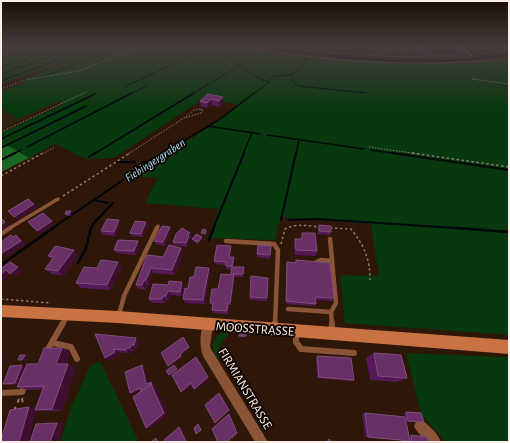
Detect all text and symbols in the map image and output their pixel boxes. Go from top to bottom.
water label: Fiebingergraben [123,136,187,184]
street label: MOOSSTRASSE [215,320,294,339]
street label: FIRMIANSTRASSE [215,346,274,432]

